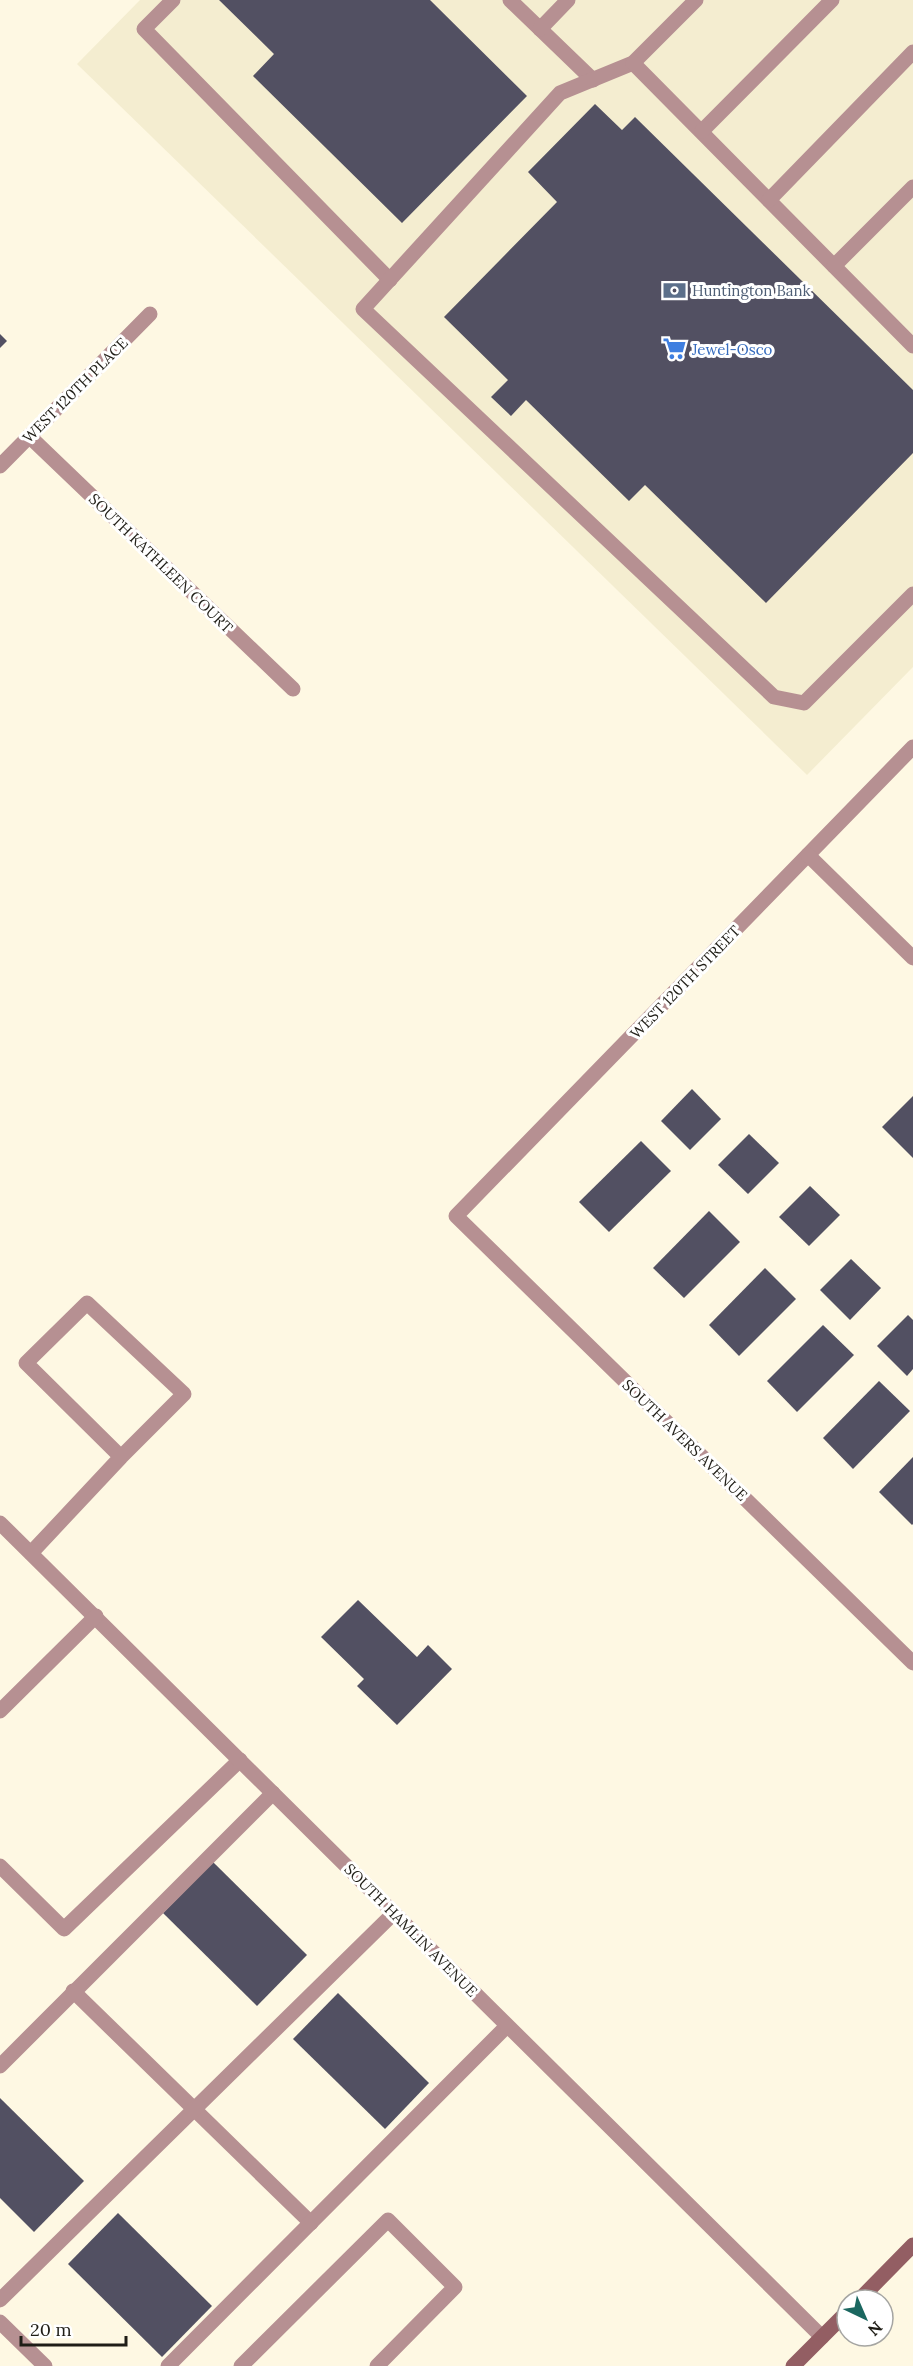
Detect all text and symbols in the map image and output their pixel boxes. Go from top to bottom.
bank icon: Huntington Bank [661,277,687,303]
place label: Huntington Bank [692,281,811,300]
street label: WEST 120TH PLACE [18,333,132,447]
supermarket icon: Jewel-Osco [661,336,687,362]
place label: Jewel-Osco [691,340,773,359]
street label: SOUTH KATHLEEN COURT [85,489,237,637]
street label: WEST 120TH STREET [626,921,744,1043]
street label: SOUTH AVERS AVENUE [618,1375,752,1505]
street label: SOUTH HAMLIN AVENUE [340,1859,482,2001]
north arrow [835,2288,895,2348]
scale bar [21,2309,126,2347]
text: N [864,2317,887,2340]
text: 20 m [30,2318,72,2341]

